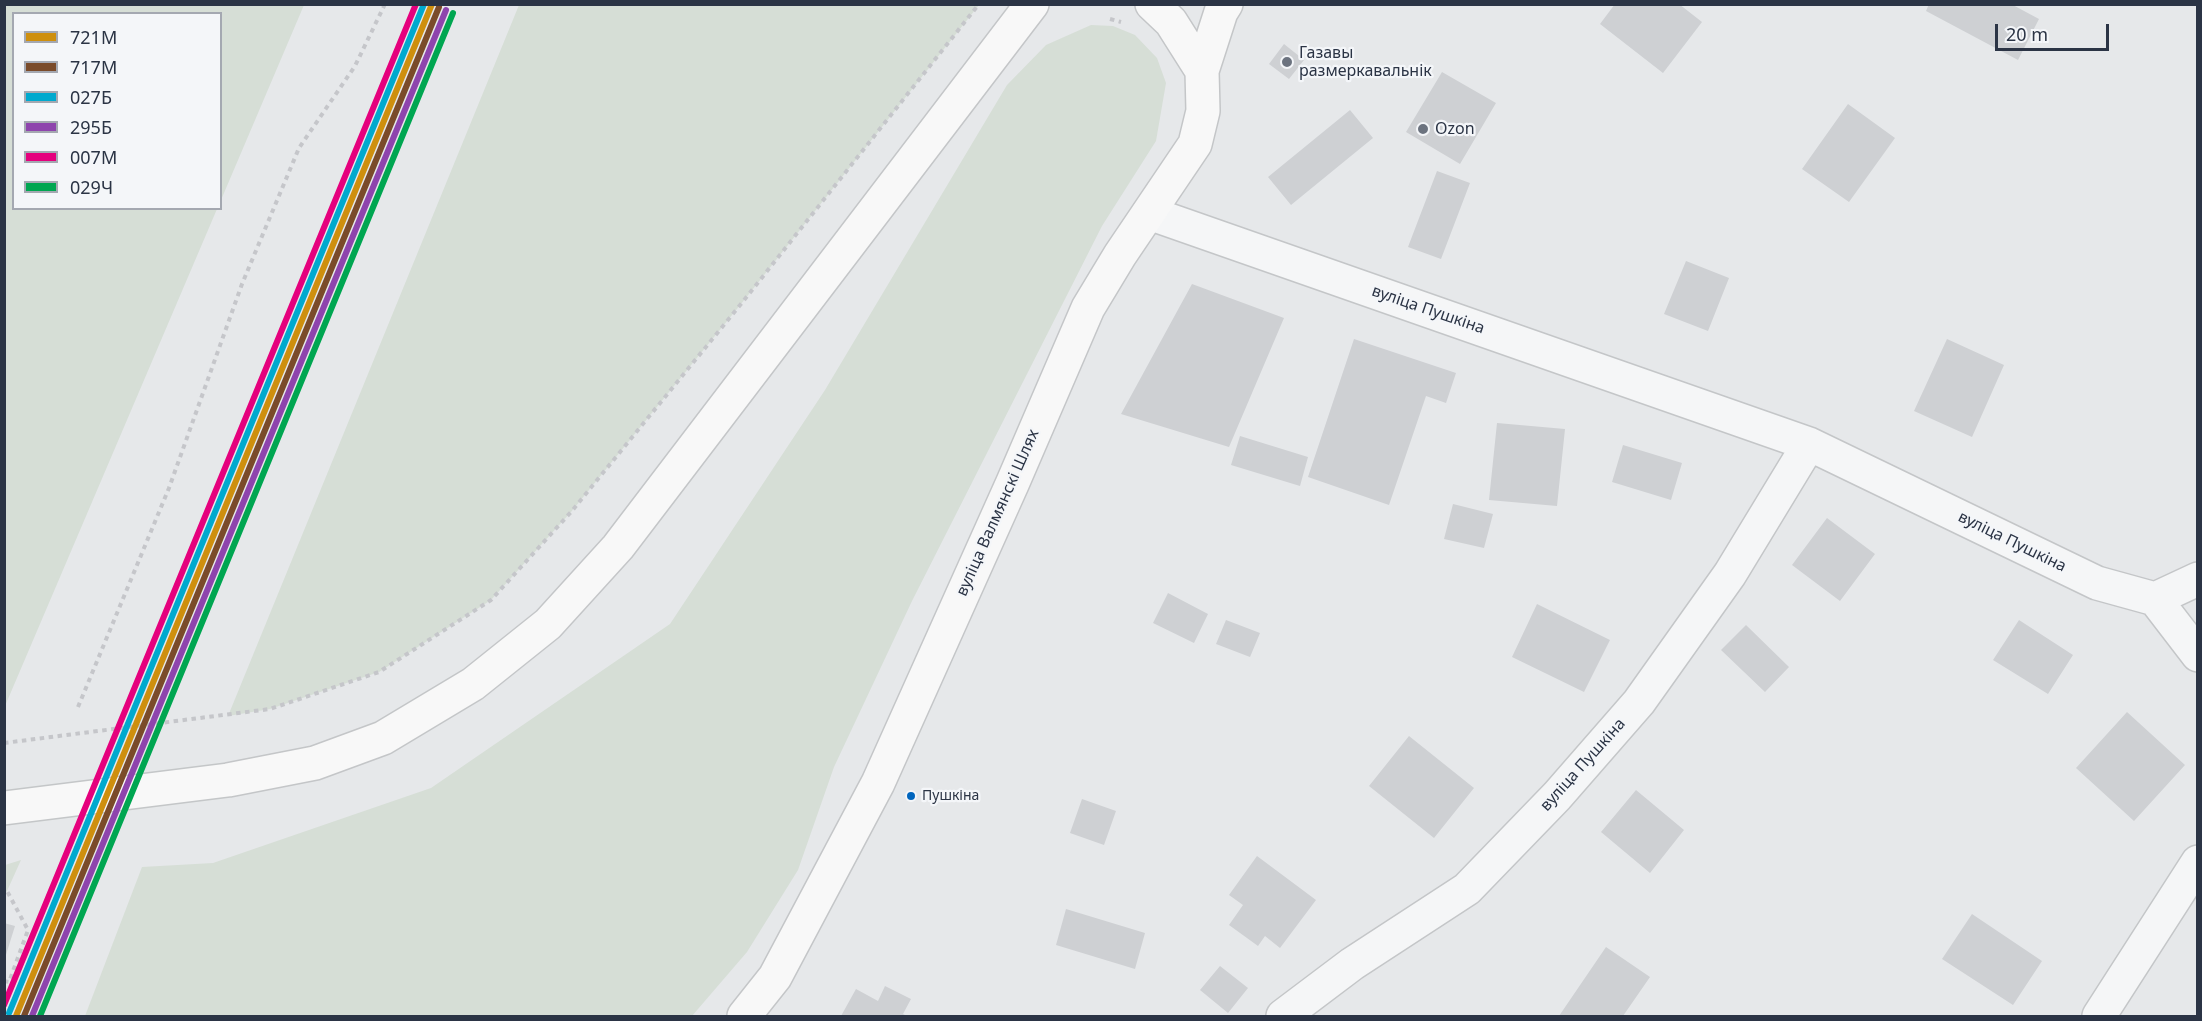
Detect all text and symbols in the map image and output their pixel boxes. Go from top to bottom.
legend [12,12,222,210]
scale bar [1998,12,2112,50]
text: 20 m [2006,22,2048,46]
text: 721М [70,25,117,49]
place label: Газавы размеркавальнік [1299,43,1432,81]
text: 717М [70,55,117,79]
marker: Газавы размеркавальнік [1280,55,1294,69]
text: 027Б [70,85,112,109]
text: 295Б [70,115,112,139]
place label: Ozon [1435,119,1475,139]
marker: Ozon [1416,122,1430,136]
text: 007М [70,145,117,169]
text: 029Ч [70,175,113,199]
street label: вуліца Пушкіна [1369,282,1487,338]
street label: вуліца Валмянскі Шлях [952,427,1044,599]
street label: вуліца Пушкіна [1955,507,2069,577]
street label: вуліца Пушкіна [1536,715,1630,815]
place label: Пушкіна [922,788,979,804]
marker: Пушкіна [905,790,917,802]

